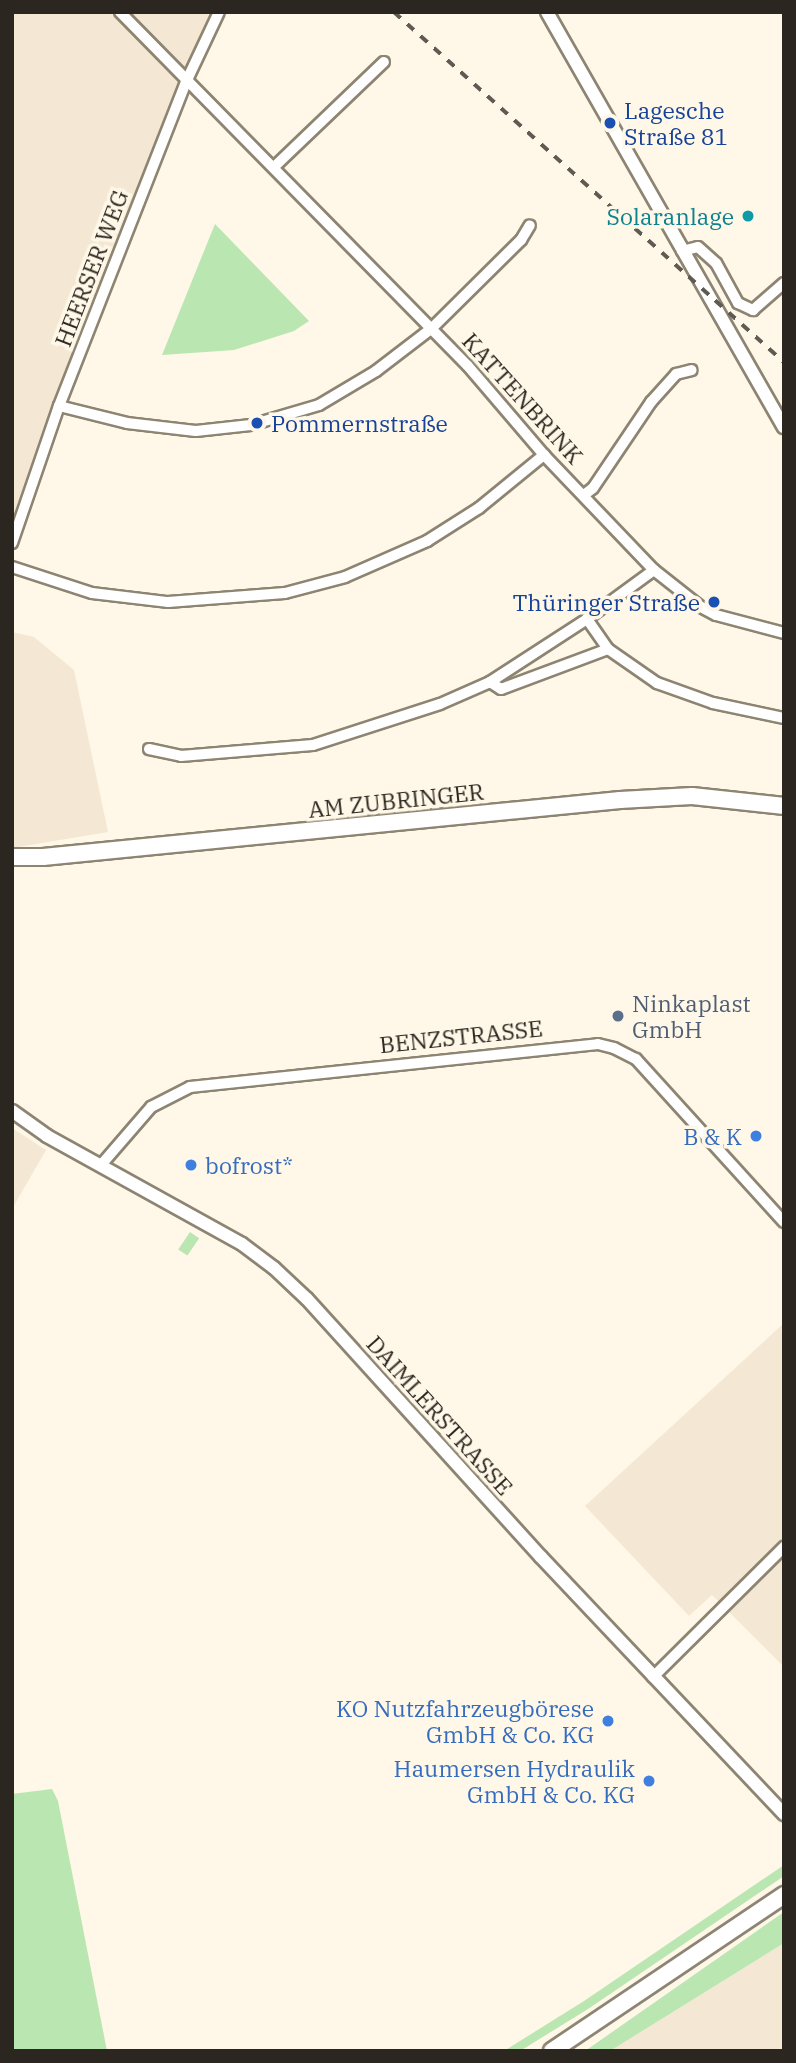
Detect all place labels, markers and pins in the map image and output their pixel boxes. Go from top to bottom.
place label: Lagesche Straße 81 [624,96,728,150]
marker: Lagesche Straße 81 [602,115,618,131]
place label: Solaranlage [607,202,734,230]
marker: Solaranlage [740,208,756,224]
place label: Pommernstraße [271,409,448,437]
marker: Pommernstraße [249,415,265,431]
place label: Thüringer Straße [513,588,700,616]
marker: Thüringer Straße [706,594,722,610]
place label: Ninkaplast GmbH [632,989,751,1043]
marker: Ninkaplast GmbH [610,1008,626,1024]
place label: B & K [683,1122,742,1150]
marker: B & K [748,1128,764,1144]
place label: bofrost* [205,1151,293,1179]
marker: bofrost* [183,1157,199,1173]
place label: KO Nutzfahrzeugbörese GmbH & Co. KG [336,1694,594,1748]
marker: KO Nutzfahrzeugbörese GmbH & Co. KG [600,1713,616,1729]
place label: Haumersen Hydraulik GmbH & Co. KG [394,1754,635,1808]
marker: Haumersen Hydraulik GmbH & Co. KG [641,1773,657,1789]

